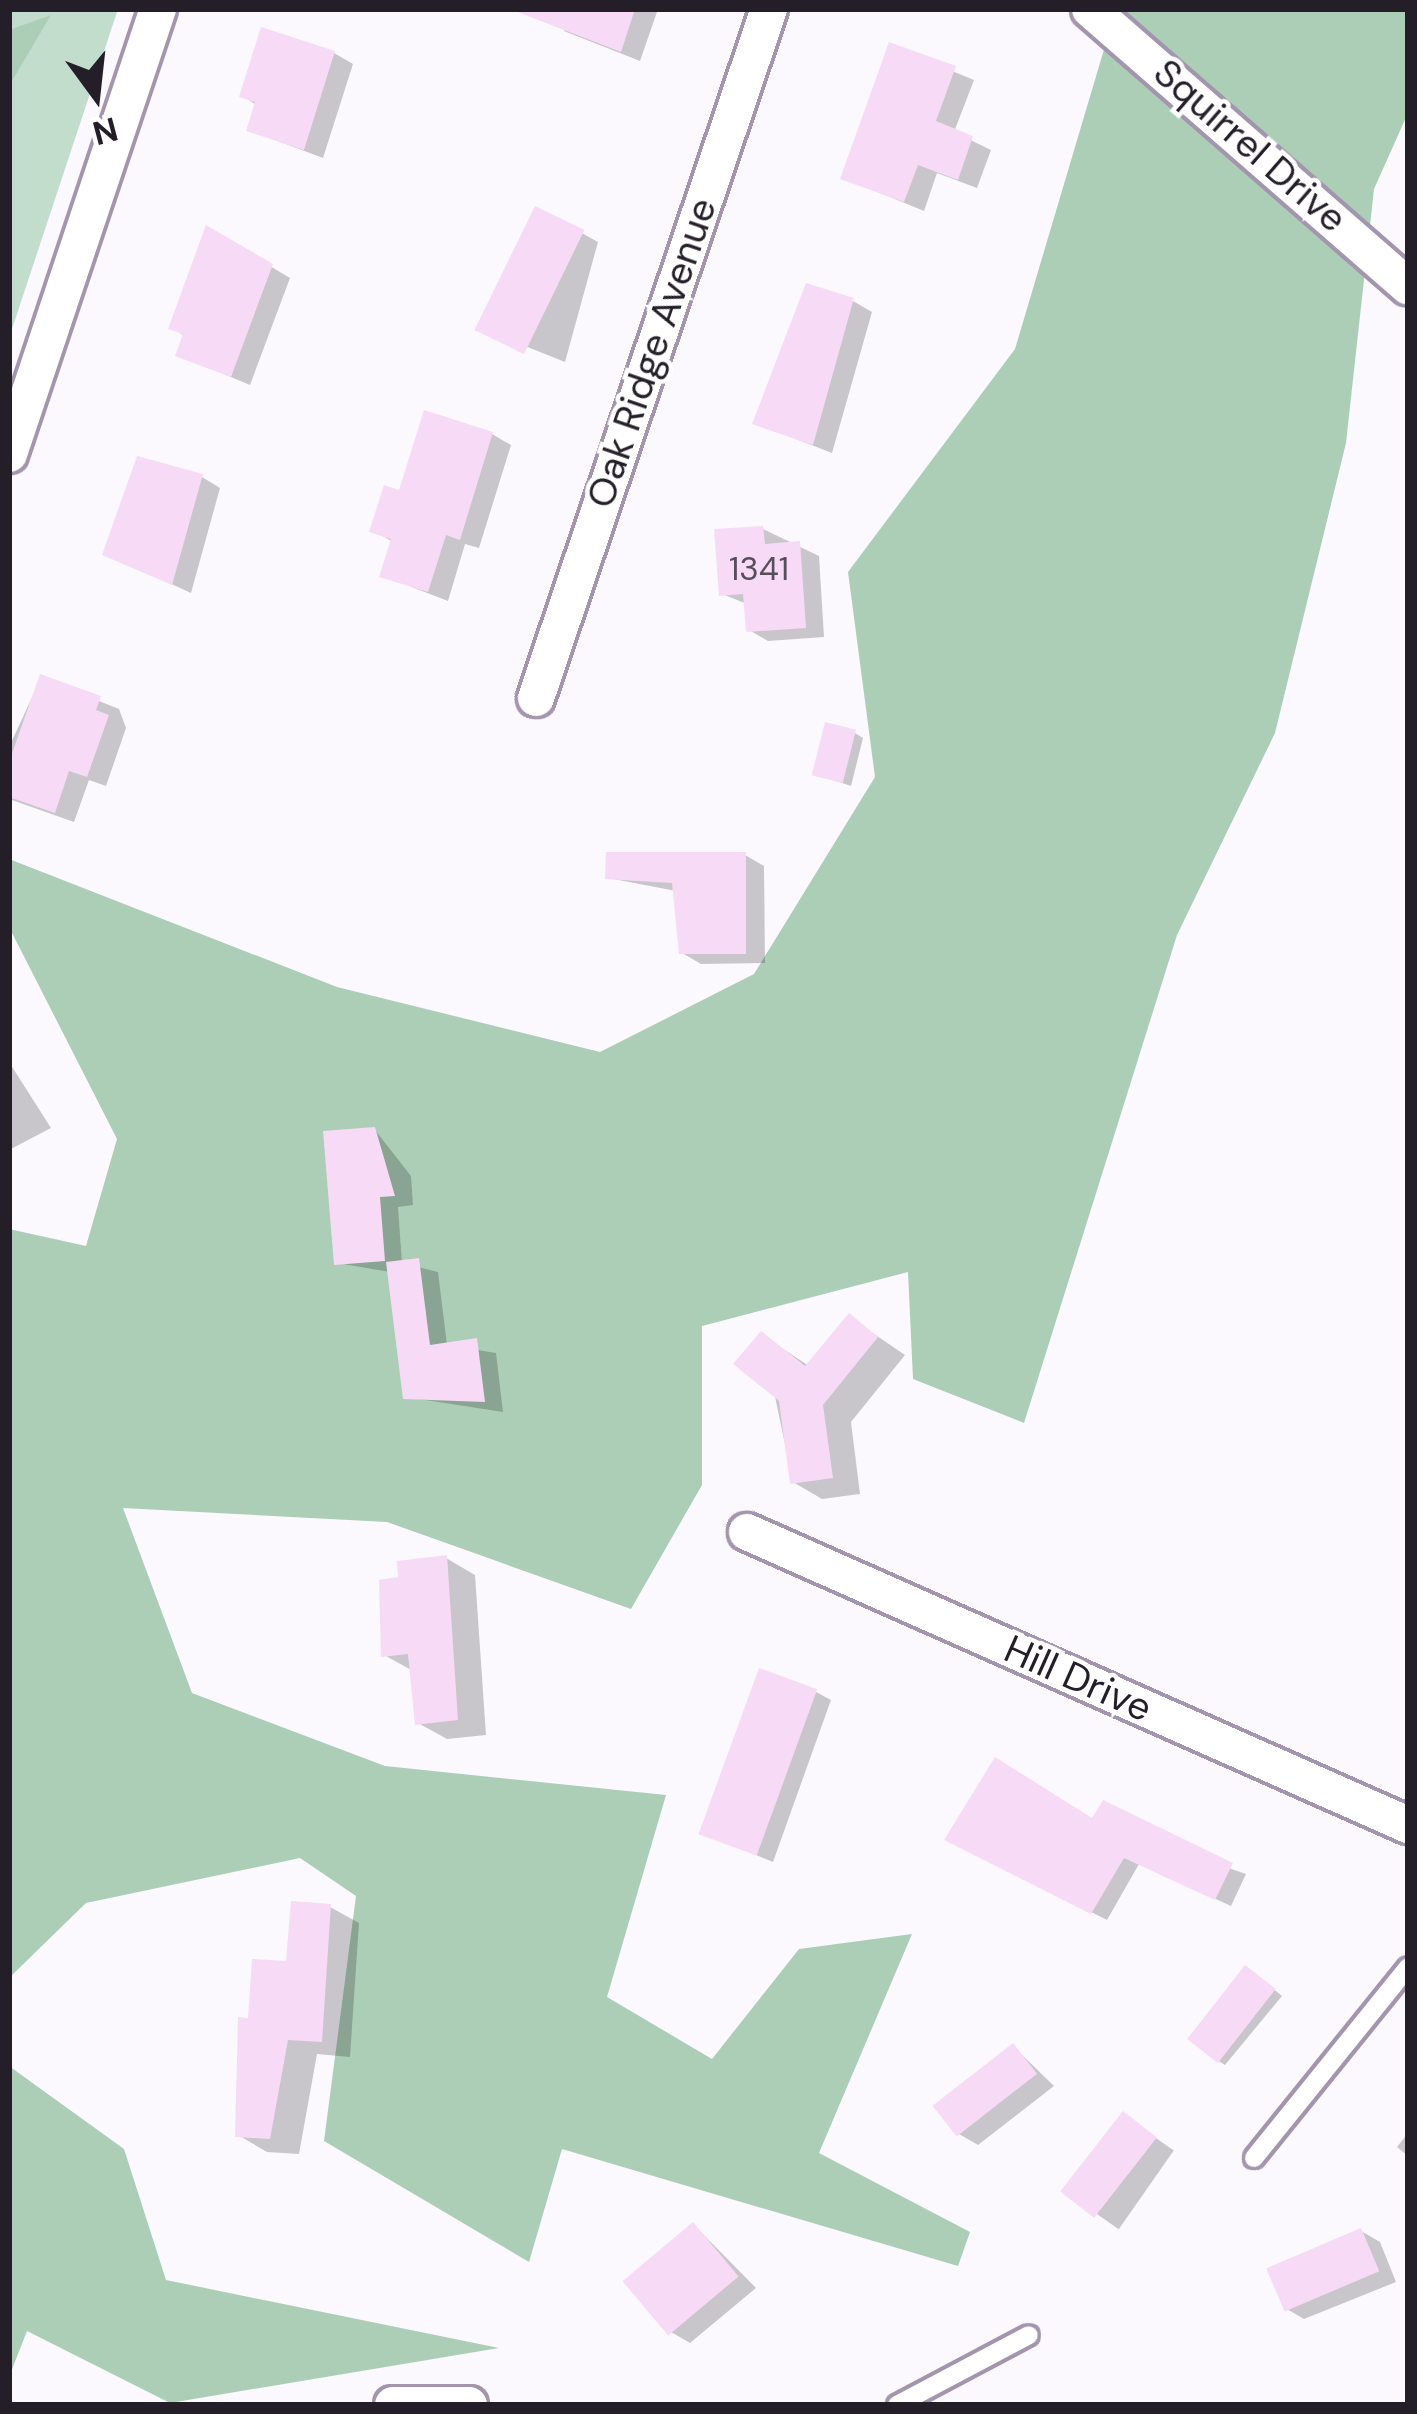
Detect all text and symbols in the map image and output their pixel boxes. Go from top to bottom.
north arrow [36,36,156,156]
street label: Squirrel Drive [1144,49,1356,243]
text: N [88,107,123,155]
street label: Oak Ridge Avenue [577,192,727,514]
house number: 1341 [729,549,789,589]
street label: Hill Drive [997,1626,1159,1732]

